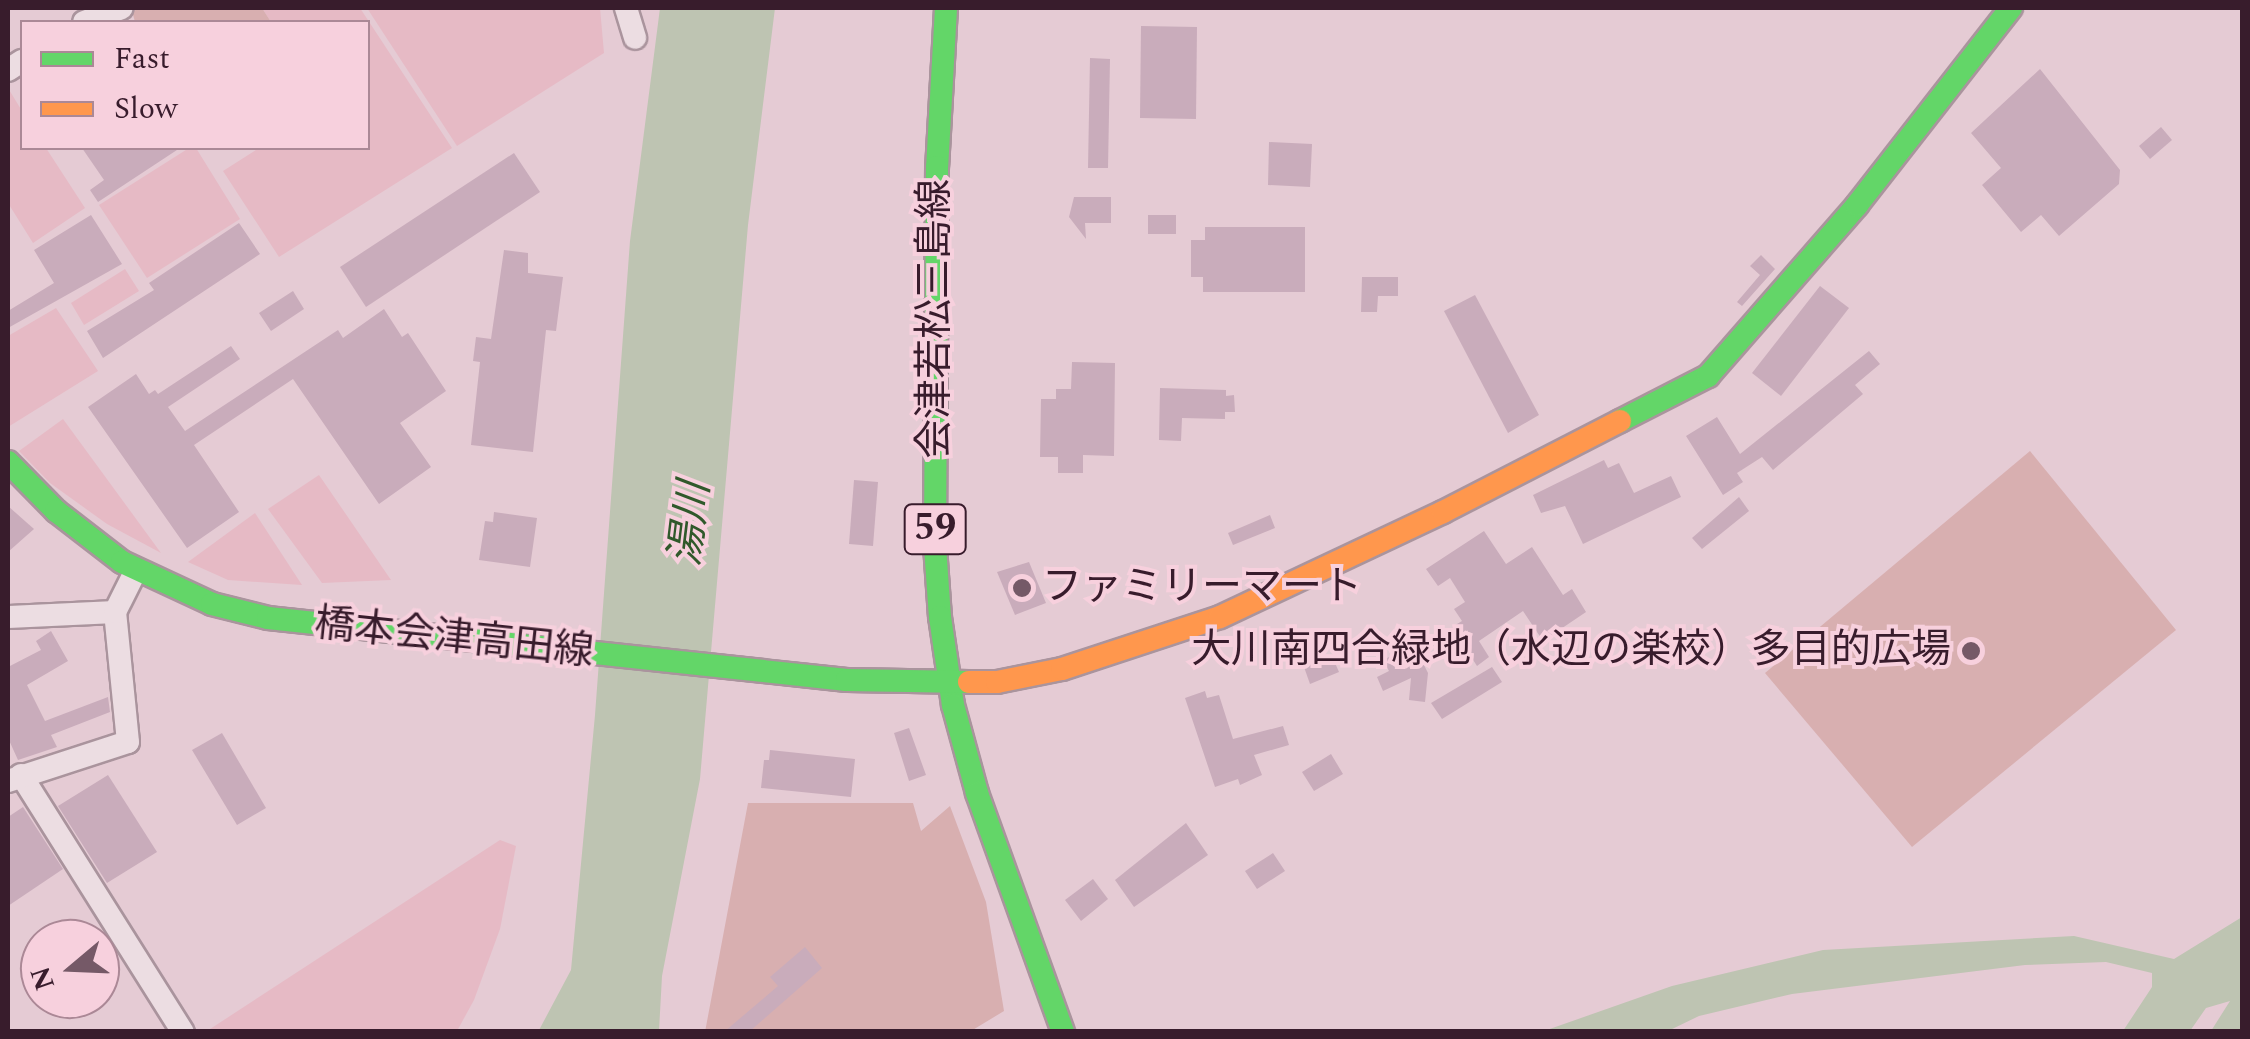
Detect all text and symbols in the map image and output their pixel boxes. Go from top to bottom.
legend [20,20,370,150]
text: Fast [114,36,170,82]
text: Slow [114,86,178,132]
street label: 会津若松三島線 [912,179,960,459]
water label: 湯川 [661,479,721,569]
road number: 59 [902,496,968,562]
place label: ファミリーマート [1042,564,1362,612]
marker: ファミリーマート [1011,577,1033,599]
street label: 橋本会津高田線 [312,600,596,678]
place label: 大川南四合緑地（水辺の楽校）多目的広場 [1191,627,1951,675]
marker: 大川南四合緑地（水辺の楽校）多目的広場 [1960,640,1982,662]
north arrow [20,919,120,1019]
text: N [19,960,67,996]

